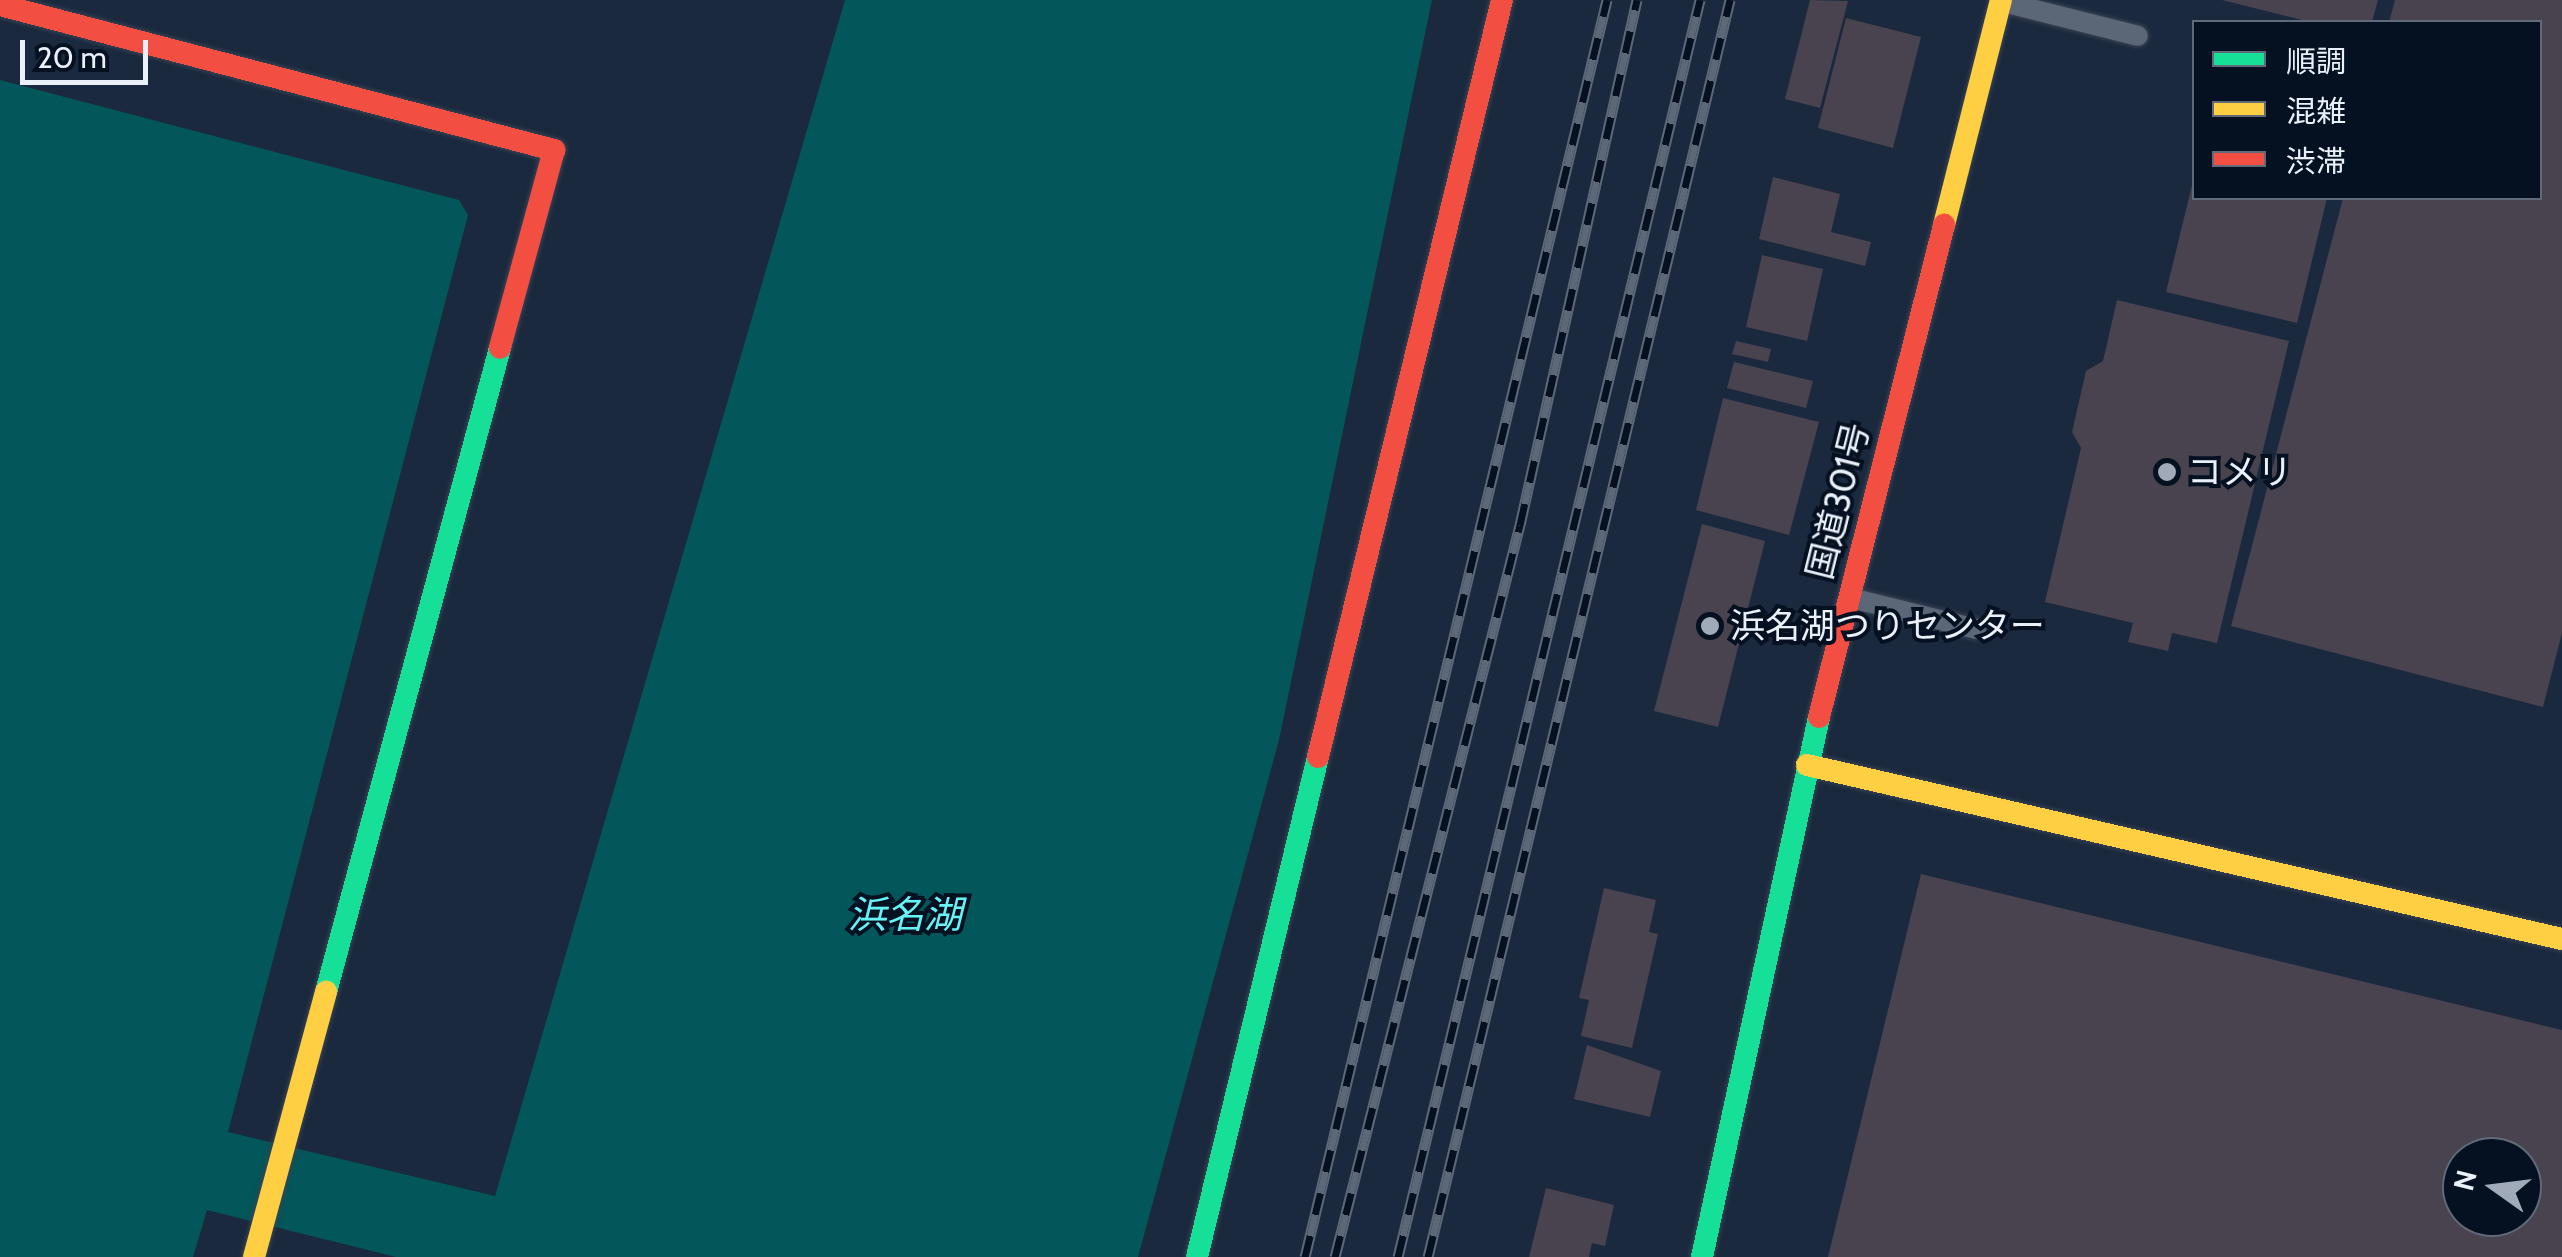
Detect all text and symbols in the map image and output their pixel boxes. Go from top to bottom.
scale bar [25,20,152,82]
legend [2192,20,2542,200]
text: 20 m [37,39,107,76]
text: 順調 [2286,43,2346,80]
text: 混雑 [2286,93,2346,130]
text: 渋滞 [2286,143,2346,180]
street label: 国道301号 [1798,418,1878,584]
place label: コメリ [2187,451,2292,493]
marker: コメリ [2156,461,2178,483]
place label: 浜名湖つりセンター [1730,605,2045,647]
marker: 浜名湖つりセンター [1699,615,1721,637]
water label: 浜名湖 [848,892,962,938]
north arrow [2442,1137,2542,1237]
text: N [2446,1167,2484,1194]

